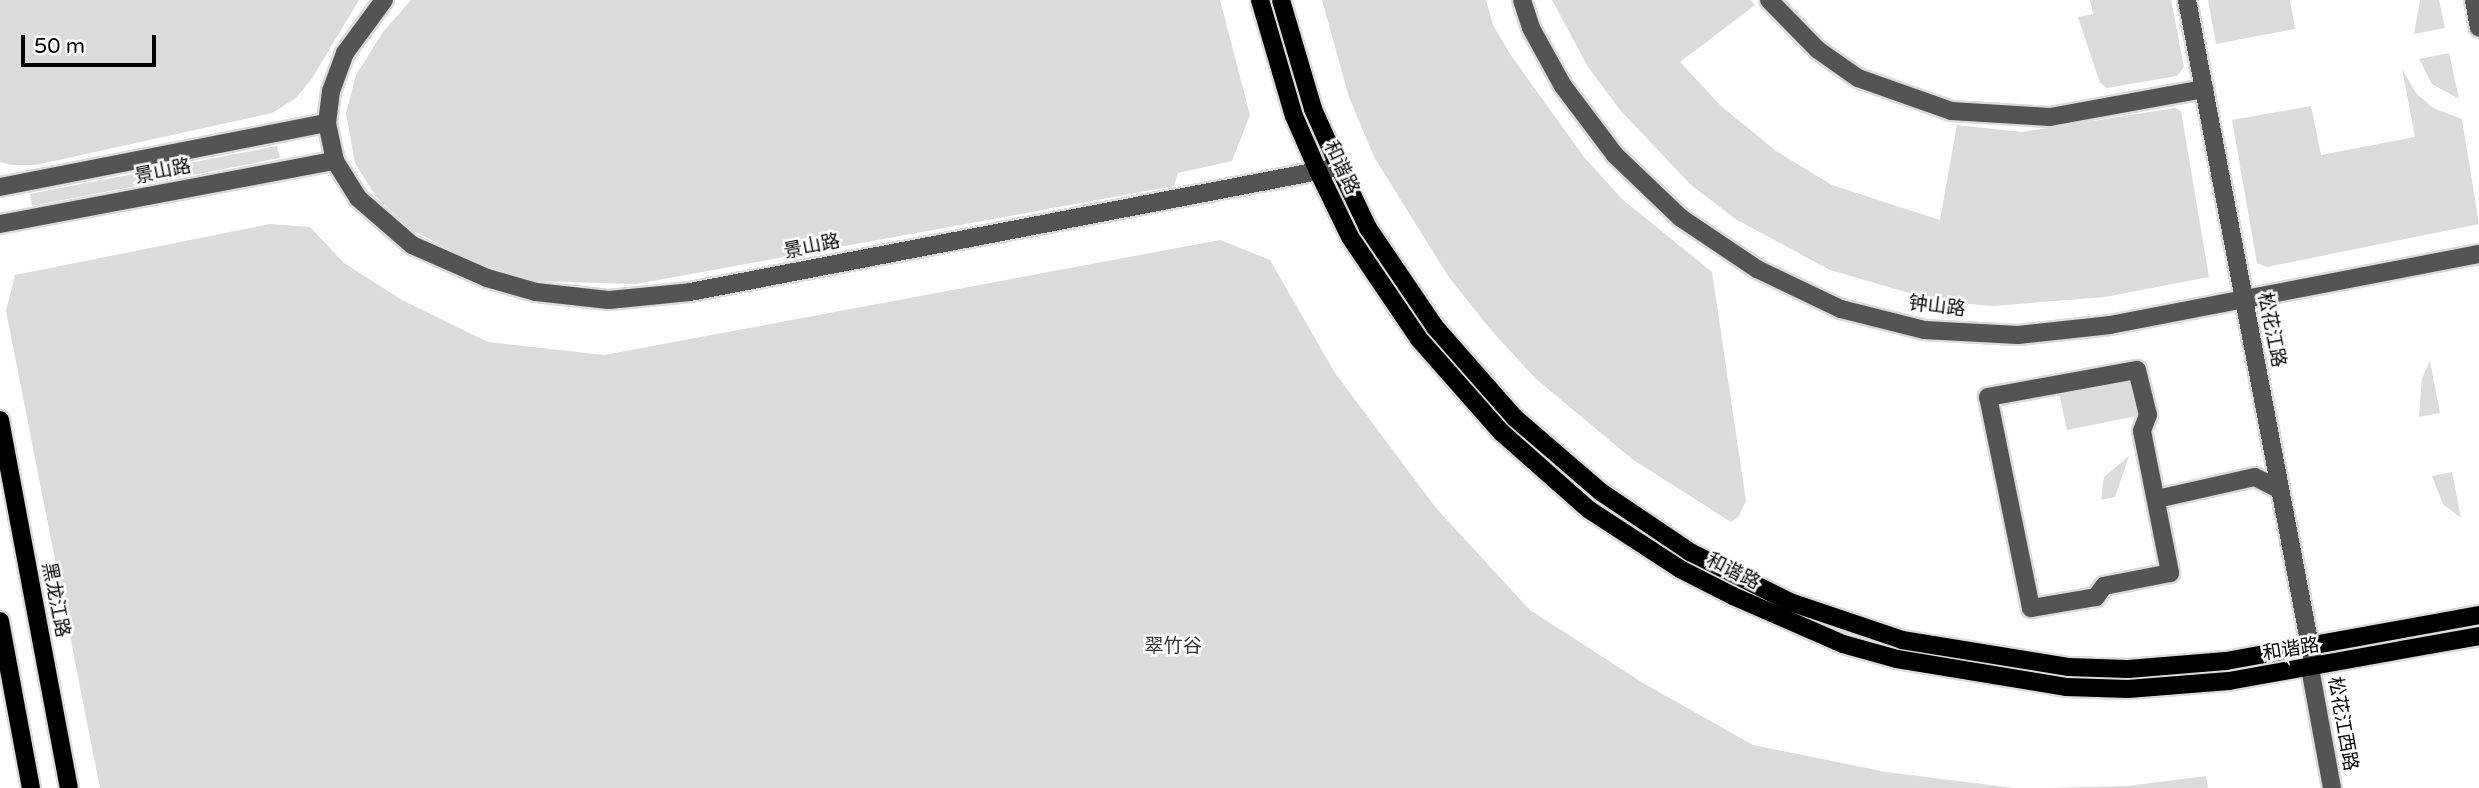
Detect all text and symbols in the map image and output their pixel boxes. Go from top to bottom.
scale bar [24,21,159,65]
text: 50 m [34,34,85,59]
street label: 和谐路 [1319,137,1363,199]
street label: 景山路 [133,155,193,189]
street label: 景山路 [782,230,842,264]
street label: 松花江路 [2253,291,2289,369]
street label: 钟山路 [1907,292,1967,322]
street label: 和谐路 [1702,549,1764,595]
street label: 黑龙江路 [37,561,73,639]
street label: 和谐路 [2261,634,2321,666]
park label: 翠竹谷 [1145,636,1201,658]
street label: 松花江西路 [2323,675,2361,773]

